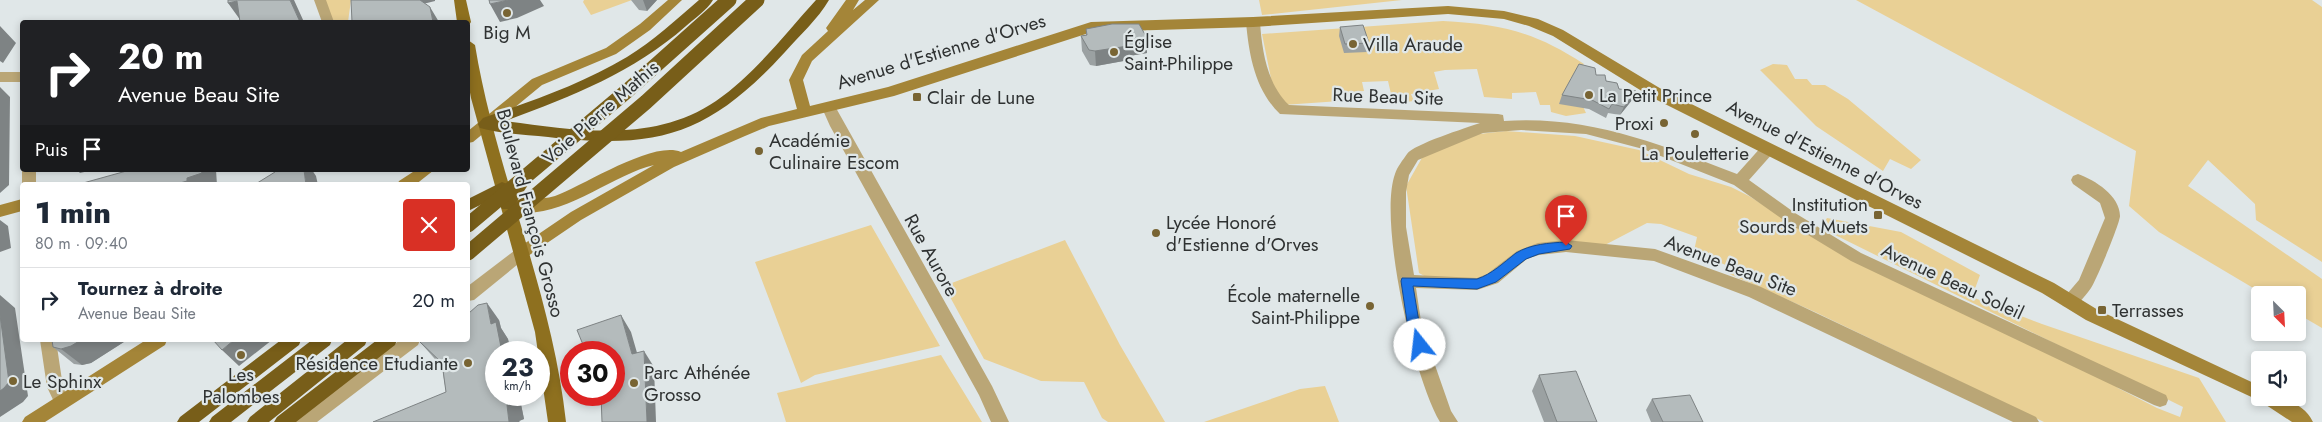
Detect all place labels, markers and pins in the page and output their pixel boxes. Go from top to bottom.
marker: Big M [501,7,513,19]
place label: Big M [483,19,531,46]
place label: Église Saint-Philippe [1124,28,1233,77]
place label: Villa Araude [1363,31,1463,58]
marker: Villa Araude [1347,38,1359,50]
marker: Église Saint-Philippe [1108,46,1120,58]
place label: La Petit Prince [1599,82,1712,109]
place label: Clair de Lune [927,84,1035,111]
marker: La Petit Prince [1583,89,1595,101]
marker: Clair de Lune [911,91,923,103]
place label: Proxi [1615,110,1654,137]
marker: Proxi [1658,117,1670,129]
place label: Académie Culinaire Escom [769,127,899,176]
marker: La Pouletterie [1689,128,1701,140]
place label: La Pouletterie [1641,140,1749,167]
marker: Académie Culinaire Escom [753,145,765,157]
place label: Institution Sourds et Muets [1739,191,1868,240]
pin [1545,195,1587,246]
place label: Lycée Honoré d'Estienne d'Orves [1166,209,1319,258]
marker: Institution Sourds et Muets [1872,209,1884,221]
marker: Lycée Honoré d'Estienne d'Orves [1150,227,1162,239]
place label: École maternelle Saint-Philippe [1227,282,1360,331]
place label: Terrasses [2112,297,2184,324]
marker: École maternelle Saint-Philippe [1364,300,1376,312]
marker: Terrasses [2096,304,2108,316]
marker: Les Palombes [235,349,247,361]
place label: Résidence Etudiante [296,350,458,377]
marker: Résidence Etudiante [462,357,474,369]
place label: Parc Athénée Grosso [644,359,751,408]
place label: Les Palombes [203,361,280,410]
place label: Le Sphinx [23,368,101,395]
marker: Le Sphinx [7,375,19,387]
marker: Parc Athénée Grosso [628,377,640,389]

